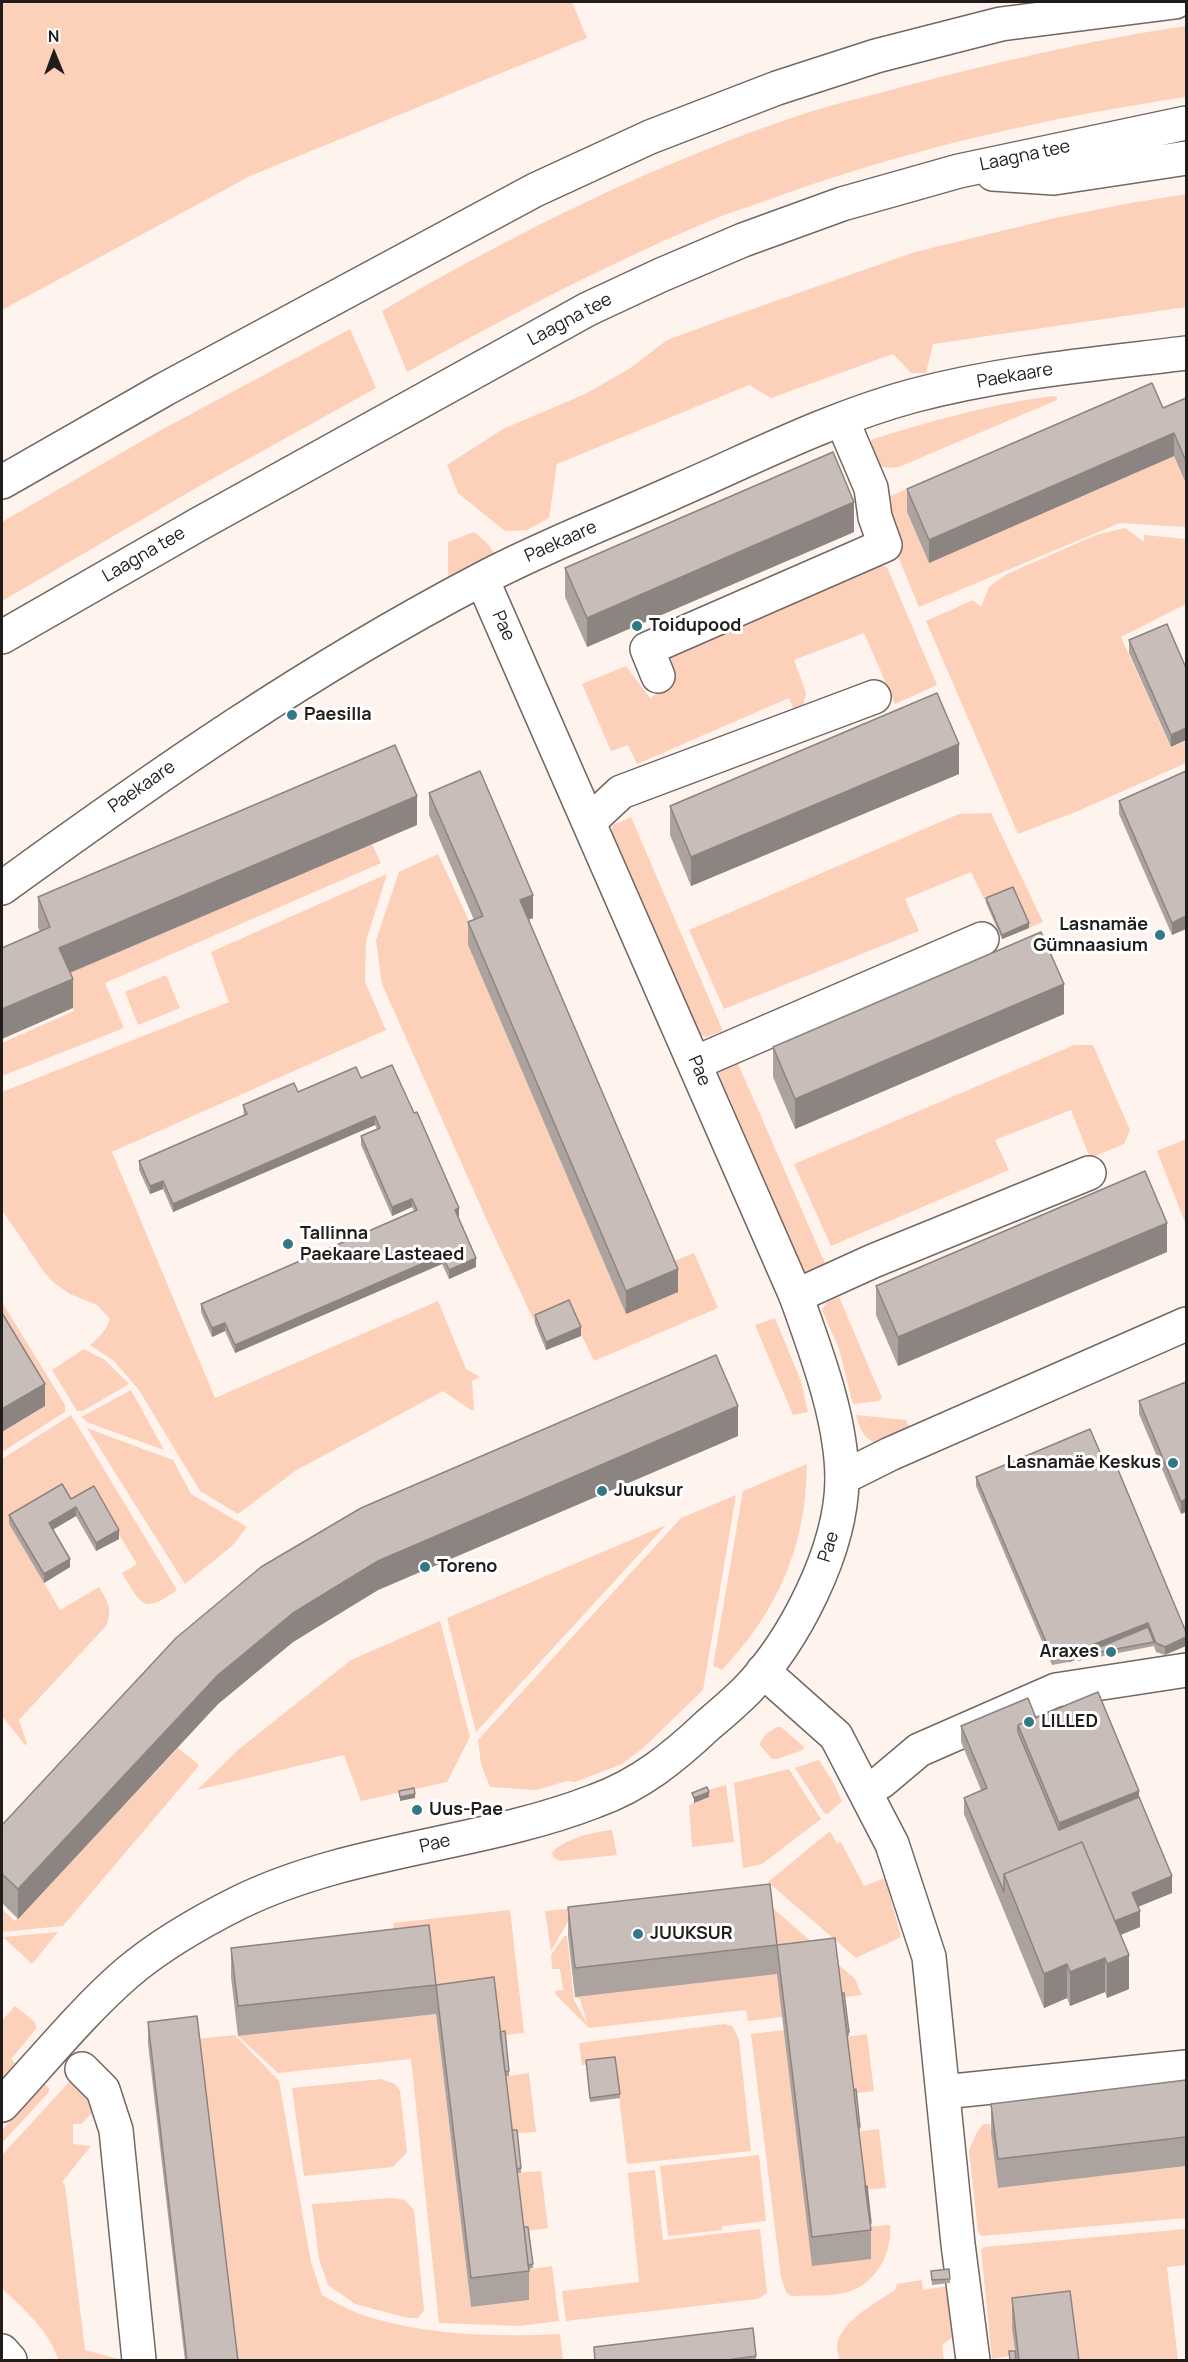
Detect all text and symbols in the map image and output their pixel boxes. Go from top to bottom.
north arrow [24,24,84,84]
text: N [48,25,60,47]
street label: Laagna tee [978,136,1072,176]
street label: Laagna tee [524,289,616,351]
street label: Paekaare [975,359,1055,393]
street label: Paekaare [522,517,600,567]
street label: Laagna tee [99,523,189,587]
street label: Pae [487,607,519,645]
place label: Toidupood [649,615,741,637]
marker: Toidupood [630,619,644,633]
place label: Paesilla [304,704,372,726]
marker: Paesilla [285,708,299,722]
street label: Paekaare [104,756,180,818]
place label: Lasnamäe Gümnaasium [1033,914,1148,956]
marker: Lasnamäe Gümnaasium [1153,928,1167,942]
street label: Pae [683,1053,715,1089]
place label: Tallinna Paekaare Lasteaed [300,1223,464,1266]
marker: Tallinna Paekaare Lasteaed [281,1237,295,1251]
place label: Lasnamäe Keskus [1006,1452,1161,1474]
marker: Lasnamäe Keskus [1166,1456,1180,1470]
place label: Juuksur [614,1480,683,1502]
marker: Juuksur [595,1484,609,1498]
street label: Pae [814,1529,844,1565]
place label: Toreno [437,1556,497,1578]
marker: Toreno [418,1560,432,1574]
place label: Araxes [1039,1641,1099,1663]
marker: Araxes [1104,1645,1118,1659]
place label: LILLED [1041,1711,1098,1733]
marker: LILLED [1022,1715,1036,1729]
place label: Uus-Pae [429,1799,503,1821]
marker: Uus-Pae [410,1803,424,1817]
street label: Pae [417,1830,453,1858]
place label: JUUKSUR [650,1923,733,1945]
marker: JUUKSUR [631,1927,645,1941]

